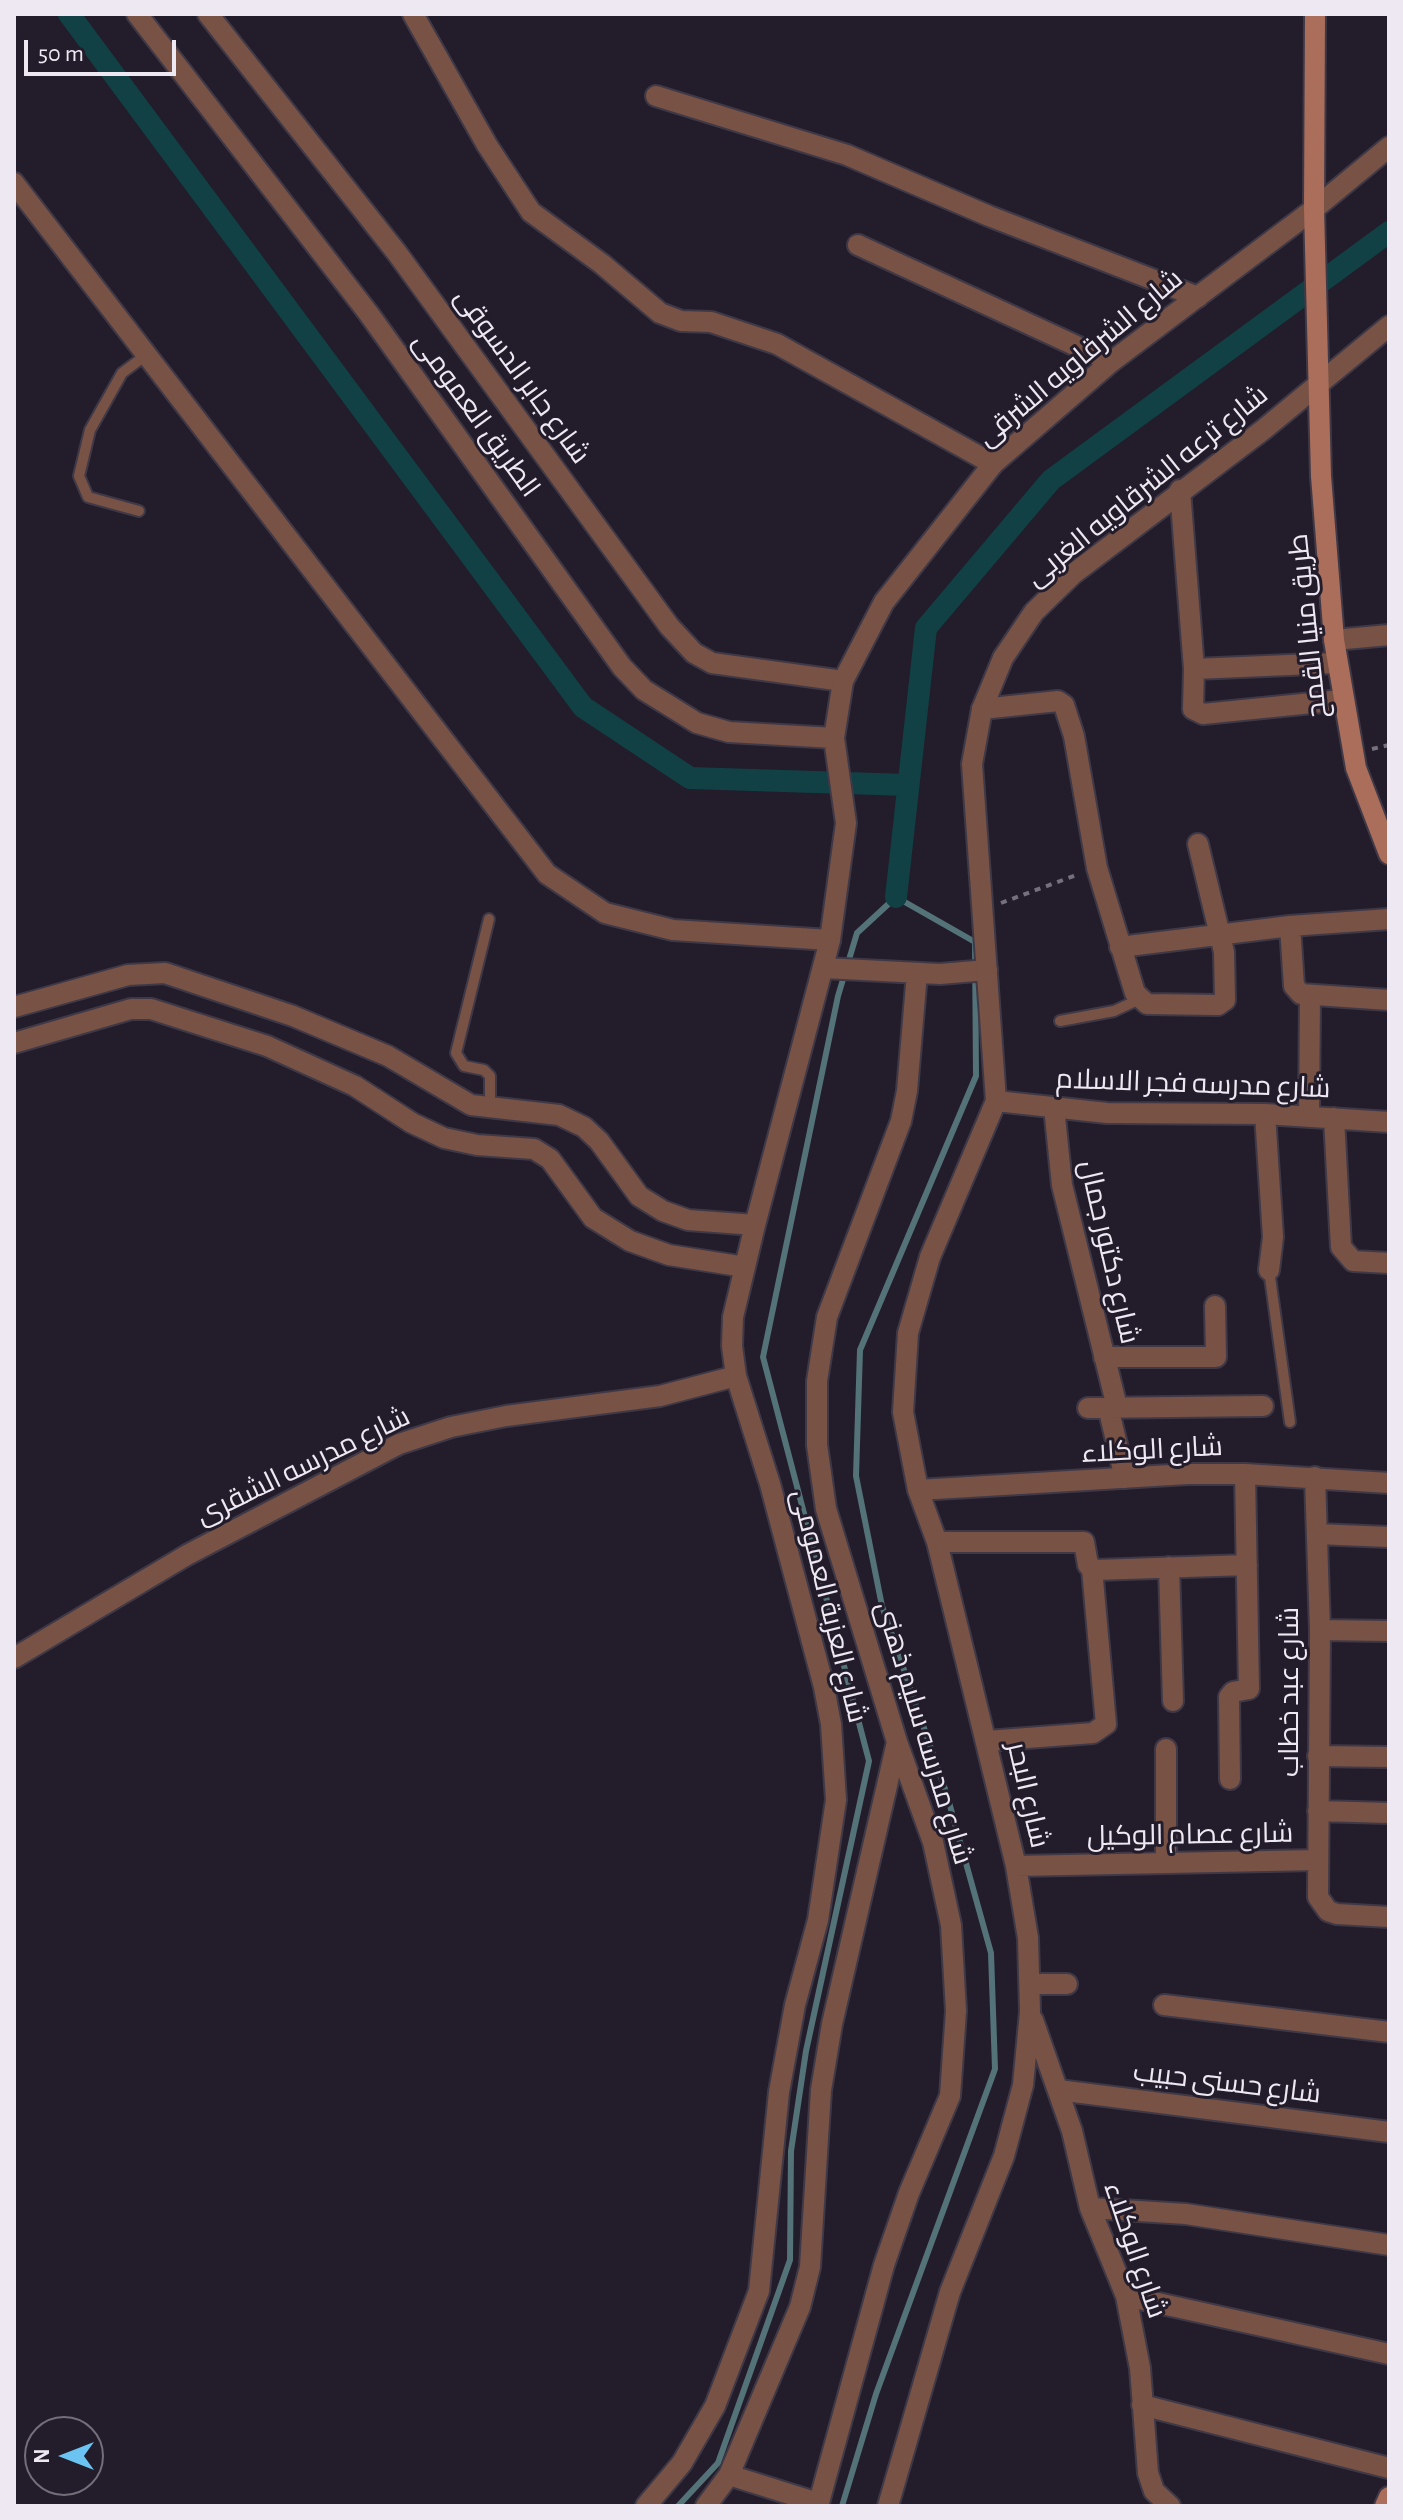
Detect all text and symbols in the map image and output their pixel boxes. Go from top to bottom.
scale bar [28,24,180,74]
text: 50 m [38,42,84,66]
street label: شارع الشرقاويه الشرقى [970,262,1190,454]
street label: شارع جابر الدسوقى [447,282,597,470]
street label: الطريق العمومى [405,326,547,504]
street label: شارع ترعه الشرقاويه الغربى [1019,378,1275,594]
street label: طريق منيا القمح [1282,532,1334,720]
street label: شارع مدرسه فجر الاسلام [1055,1062,1331,1106]
street label: شارع دكتور جمال [1072,1157,1146,1347]
street label: شارع مدرسه الشقرى [191,1400,415,1532]
street label: شارع الوكلاء [1080,1430,1224,1470]
street label: شارع العزبة العمومى [784,1486,874,1726]
street label: شارع مدرسه سليم ذهنى [868,1597,980,1869]
street label: شارع عبد خطاب [1273,1607,1307,1777]
street label: شارع البحر [1000,1739,1056,1851]
street label: شارع عصام الوكيل [1087,1816,1293,1854]
street label: شارع حسنى حبيب [1131,2055,1323,2111]
street label: شارع الوكلاء [1096,2177,1174,2323]
north arrow [24,2416,104,2496]
text: N [31,2448,53,2464]

